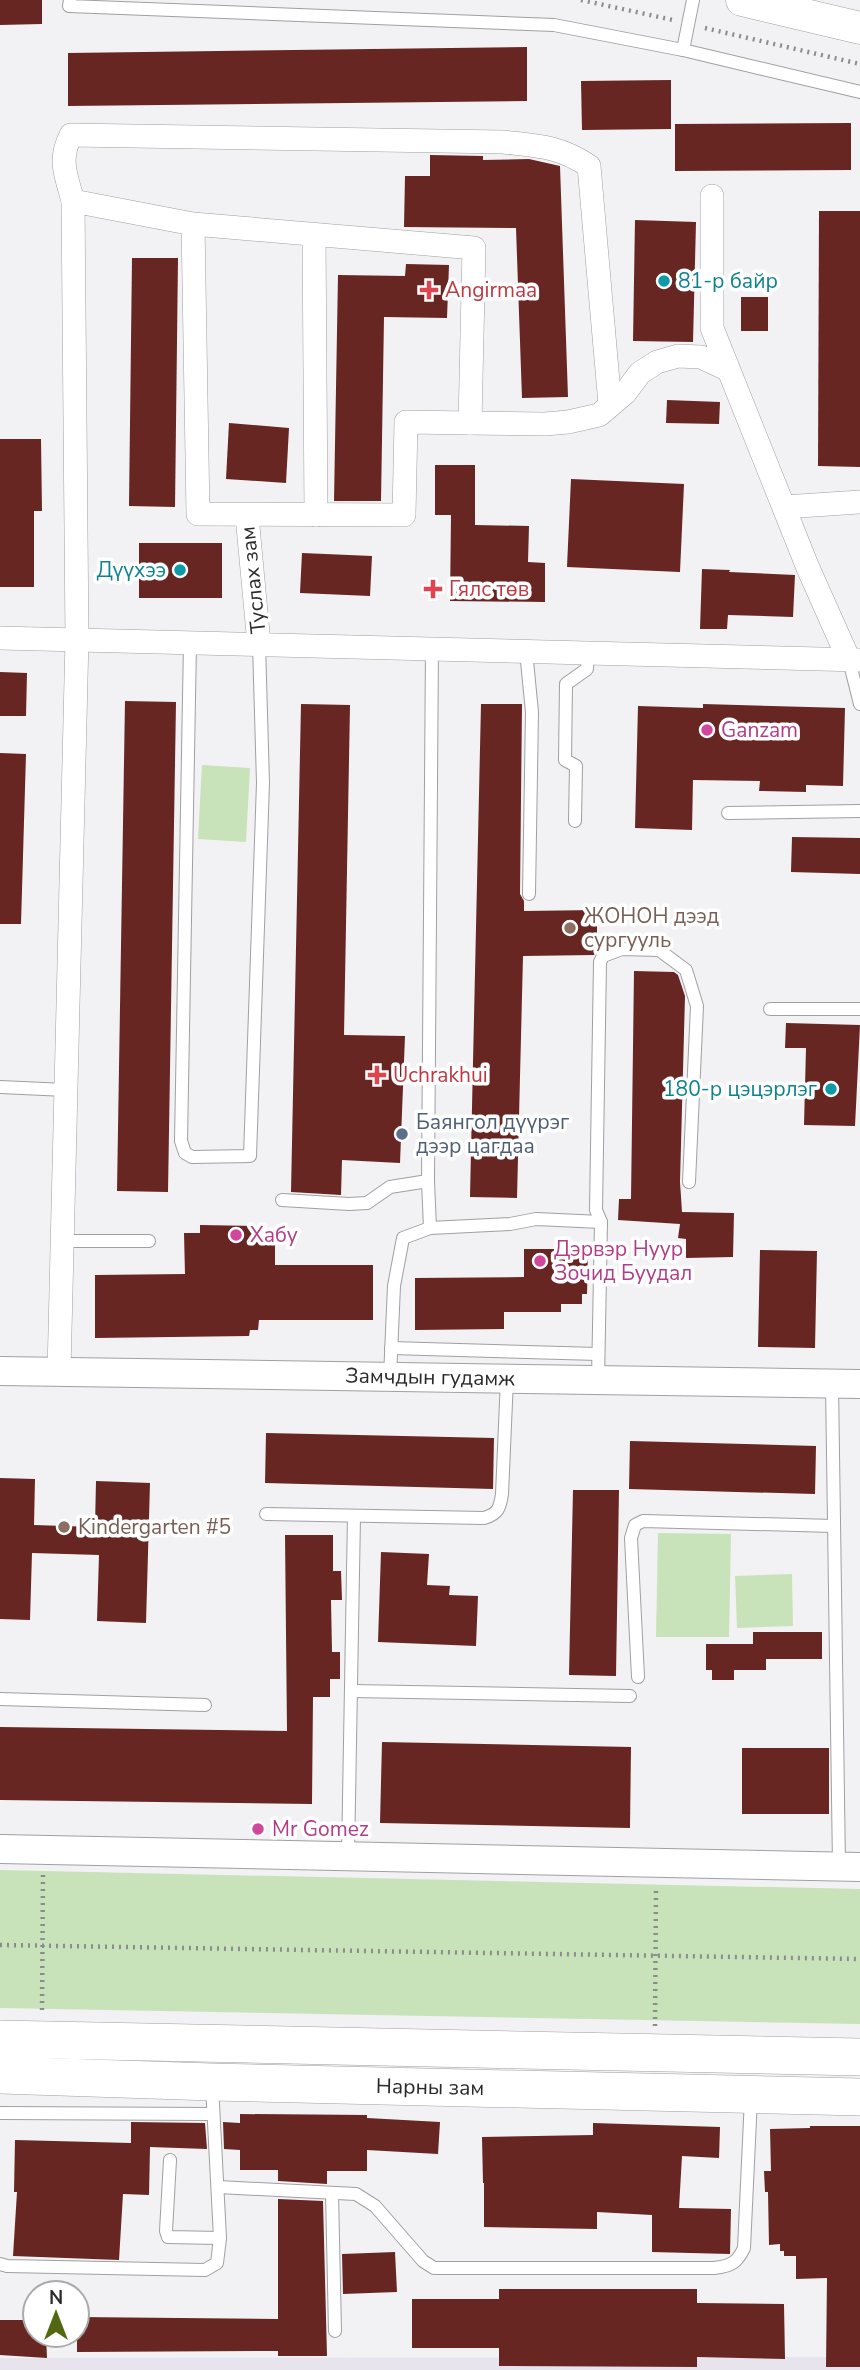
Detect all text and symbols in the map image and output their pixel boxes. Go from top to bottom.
place label: 81-р байр [678,267,778,295]
marker: 81-р байр [656,273,672,289]
place label: Angirmaa [445,276,537,304]
marker: Angirmaa [419,280,439,300]
street label: Туслах зам [233,525,273,635]
place label: Дүүхээ [97,556,166,584]
marker: Дүүхээ [172,562,188,578]
place label: Гялс төв [449,575,529,603]
marker: Гялс төв [423,579,443,599]
place label: Ganzam [721,716,798,744]
marker: Ganzam [699,722,715,738]
place label: ЖОНОН дээд сургууль [584,902,719,954]
marker: ЖОНОН дээд сургууль [562,920,578,936]
place label: Uchrakhui [393,1061,488,1089]
marker: Uchrakhui [367,1065,387,1085]
place label: 180-р цэцэрлэг [663,1075,817,1103]
marker: 180-р цэцэрлэг [823,1081,839,1097]
place label: Баянгол дүүрэг дээр цагдаа [416,1108,569,1160]
marker: Баянгол дүүрэг дээр цагдаа [394,1126,410,1142]
place label: Хабу [250,1221,298,1249]
marker: Хабу [228,1227,244,1243]
place label: Дэрвэр Нуур Зочид Буудал [554,1235,692,1287]
marker: Дэрвэр Нуур Зочид Буудал [532,1253,548,1269]
street label: Замчдын гудамж [345,1362,516,1392]
place label: Kindergarten #5 [78,1513,231,1541]
marker: Kindergarten #5 [56,1519,72,1535]
place label: Mr Gomez [272,1815,369,1843]
marker: Mr Gomez [250,1821,266,1837]
street label: Нарны зам [376,2072,484,2102]
north arrow [21,2279,91,2349]
text: N [49,2285,63,2311]

